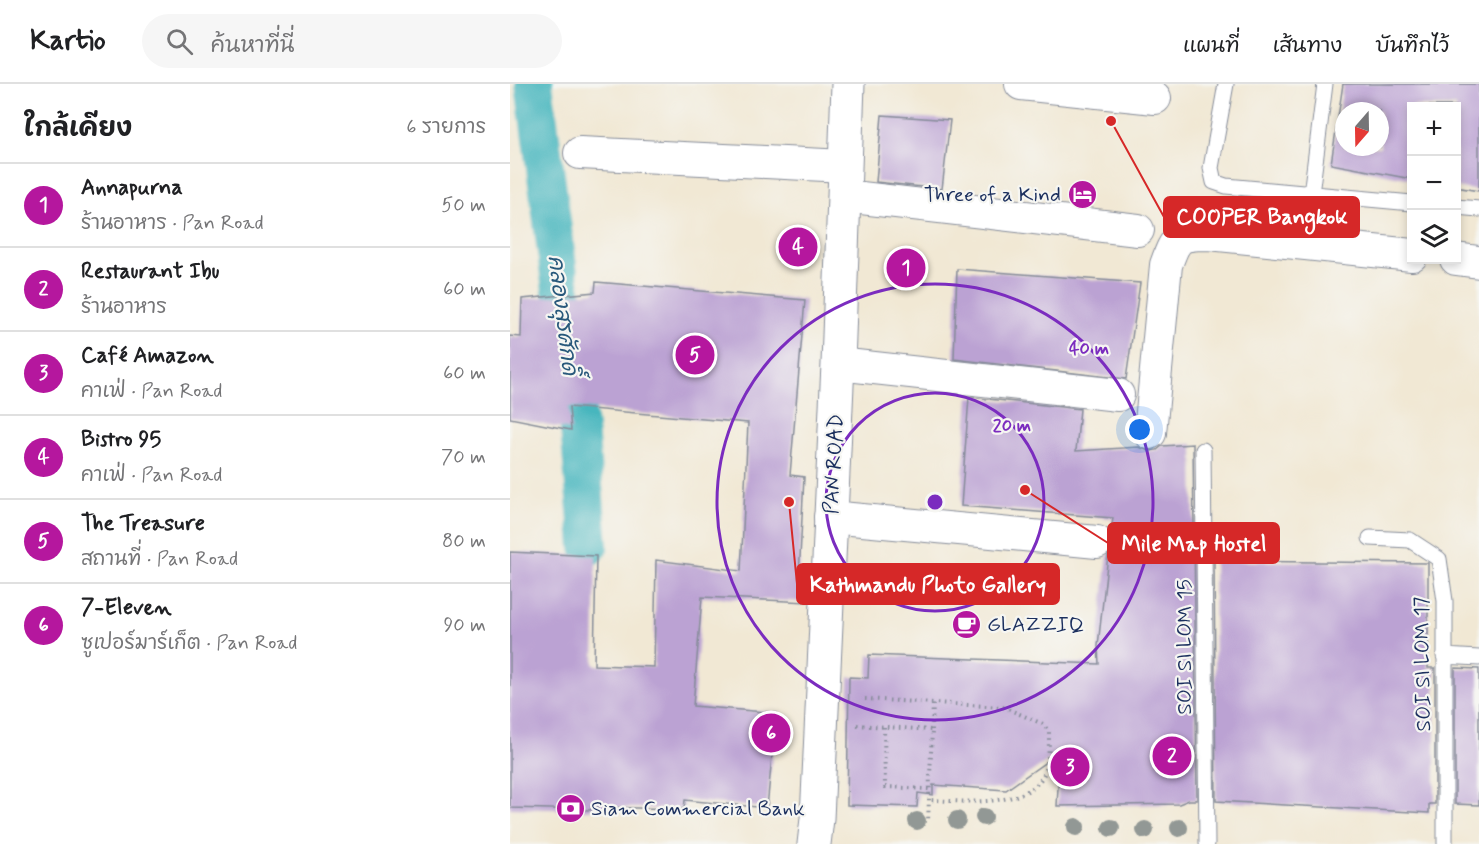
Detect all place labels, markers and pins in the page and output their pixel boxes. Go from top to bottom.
hotel icon: Three of a Kind [1066,178,1098,210]
place label: Three of a Kind [924,181,1061,209]
callout: COOPER Bangkok [1164,197,1359,237]
pin: 4 [778,224,818,270]
pin: 1 [886,246,926,291]
pin: 5 [676,332,714,378]
centre of rings [925,492,945,512]
callout: Mile Map Hostel [1108,523,1279,563]
callout: Kathmandu Photo Gallery [797,564,1059,604]
cafe icon: GLAZZIQ [950,608,982,640]
place label: GLAZZIQ [987,611,1085,639]
pin: 6 [752,710,790,756]
pin: 2 [1152,734,1192,778]
pin: 3 [1050,744,1090,790]
bank icon: Siam Commercial Bank [554,792,586,824]
place label: Siam Commercial Bank [591,795,805,823]

